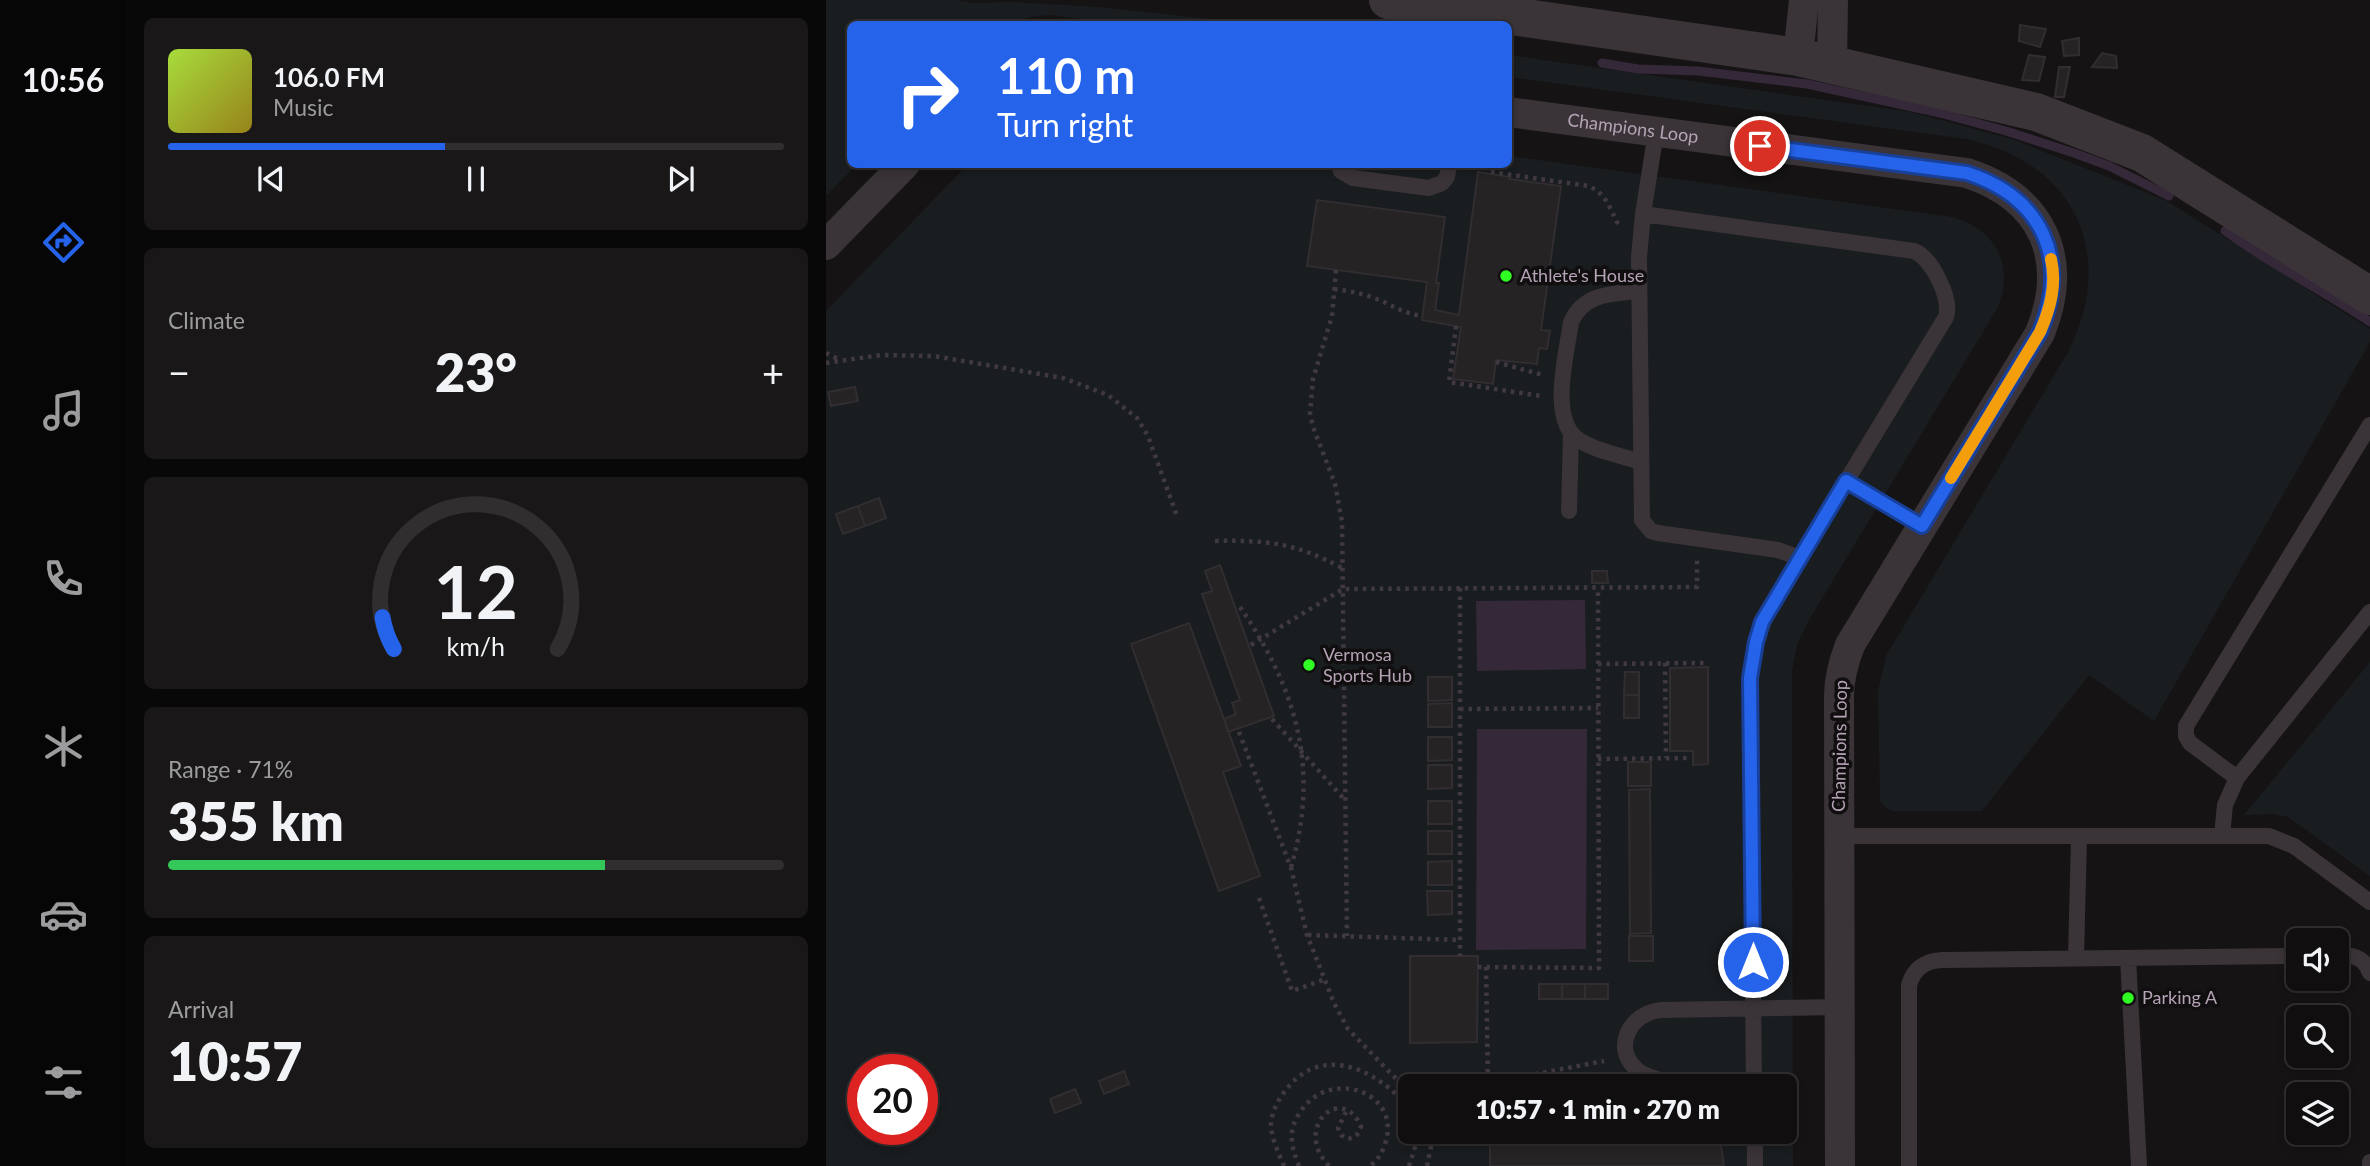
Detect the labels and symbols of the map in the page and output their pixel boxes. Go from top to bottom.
street label: Champions Loop [1566,108,1700,147]
pin [1730,116,1790,176]
place label: Athlete's House [1520,264,1644,286]
marker: Athlete's House [1498,268,1514,284]
place label: Vermosa Sports Hub [1323,643,1412,686]
marker: Vermosa Sports Hub [1301,657,1317,673]
street label: Champions Loop [1827,680,1851,812]
position arrow [1716,925,1790,999]
place label: Parking A [2142,986,2218,1008]
marker: Parking A [2120,990,2136,1006]
speed limit sign: 20 [847,1054,938,1145]

